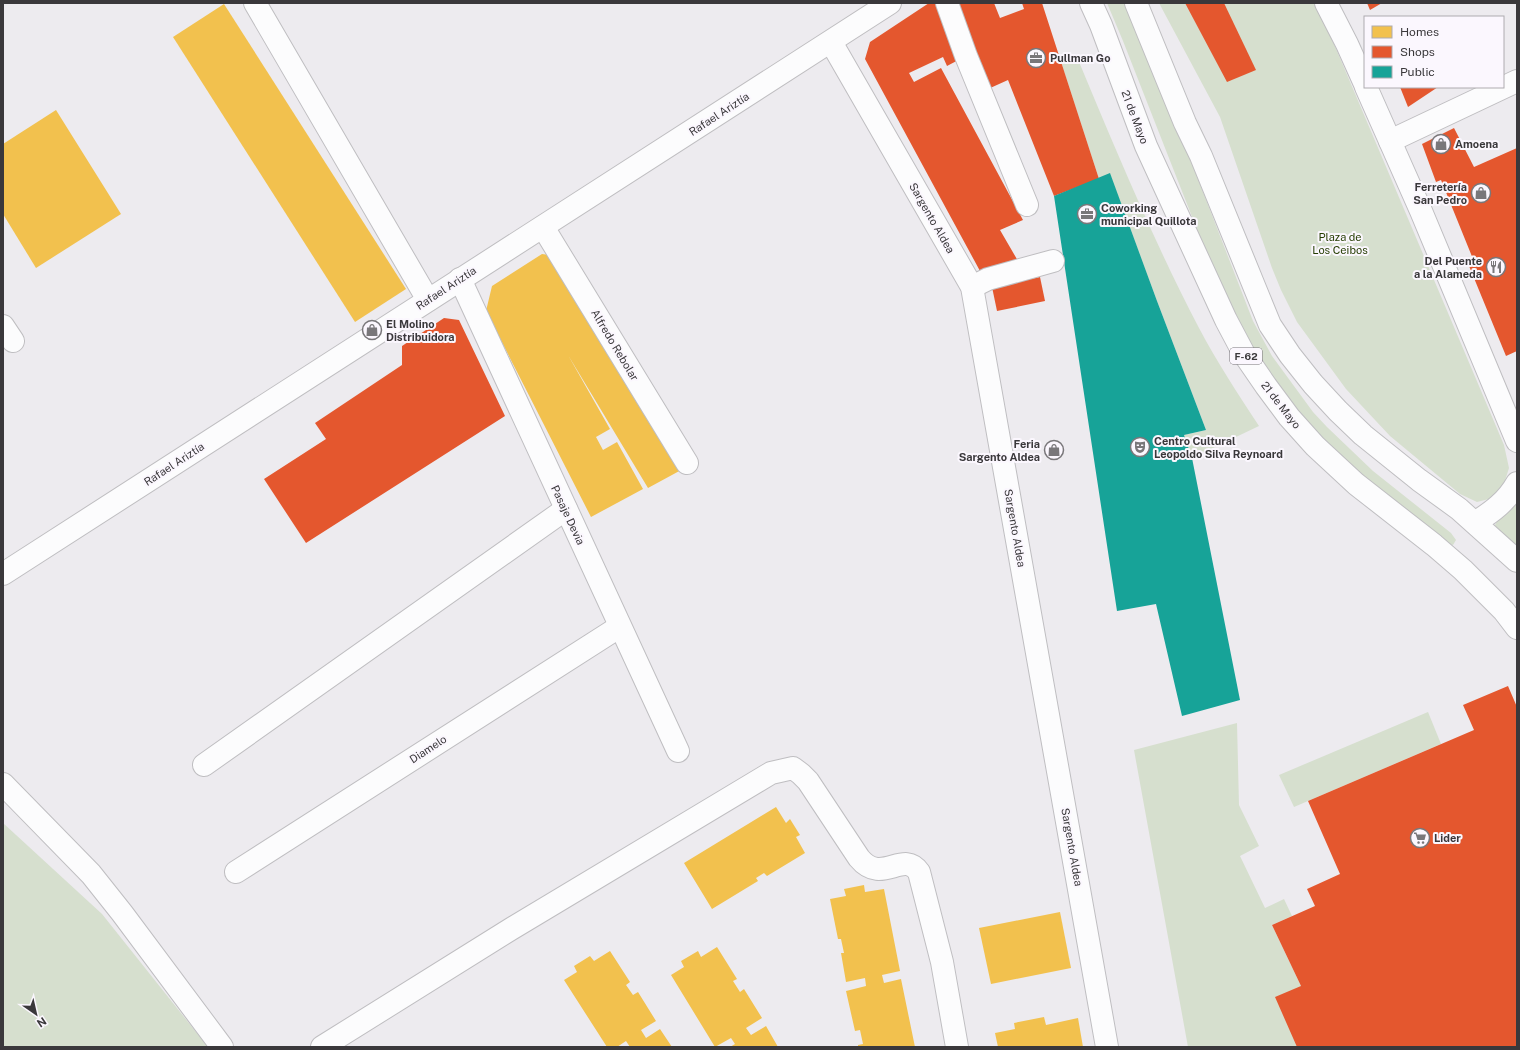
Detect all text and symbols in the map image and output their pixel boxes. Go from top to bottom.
legend [1364,16,1504,88]
text: Homes [1400,25,1439,39]
text: Shops [1400,45,1435,59]
office icon: Pullman Go [1025,47,1047,69]
place label: Pullman Go [1050,52,1111,64]
text: Public [1400,65,1435,79]
street label: 21 de Mayo [1119,88,1151,146]
street label: Rafael Ariztía [687,90,751,138]
shop icon: Amoena [1430,133,1452,155]
place label: Amoena [1455,138,1498,150]
street label: Sargento Aldea [907,181,957,255]
place label: Ferretería San Pedro [1413,181,1467,206]
shop icon: Ferretería San Pedro [1470,182,1492,204]
place label: Coworking municipal Quillota [1101,202,1197,227]
office icon: Coworking municipal Quillota [1076,203,1098,225]
park label: Plaza de Los Ceibos [1312,231,1368,256]
place label: Del Puente a la Alameda [1414,255,1482,280]
restaurant icon: Del Puente a la Alameda [1485,256,1507,278]
street label: Rafael Ariztía [414,264,478,312]
street label: Alfredo Rebolar [589,307,641,383]
place label: El Molino Distribuidora [386,318,455,343]
shop icon: El Molino Distribuidora [361,319,383,341]
road number: F-62 [1230,348,1262,364]
street label: 21 de Mayo [1259,379,1303,431]
place label: Centro Cultural Leopoldo Silva Reynoard [1154,435,1283,460]
theatre icon: Centro Cultural Leopoldo Silva Reynoard [1129,436,1151,458]
place label: Feria Sargento Aldea [959,438,1040,463]
shop icon: Feria Sargento Aldea [1043,439,1065,461]
street label: Rafael Ariztía [142,440,206,488]
street label: Pasaje Devia [549,483,587,547]
street label: Sargento Aldea [1002,488,1028,568]
street label: Diamelo [407,733,449,765]
street label: Sargento Aldea [1059,807,1085,887]
supermarket icon: Lider [1409,827,1431,849]
place label: Lider [1434,832,1461,844]
north arrow [16,994,56,1034]
text: N [35,1015,49,1030]

